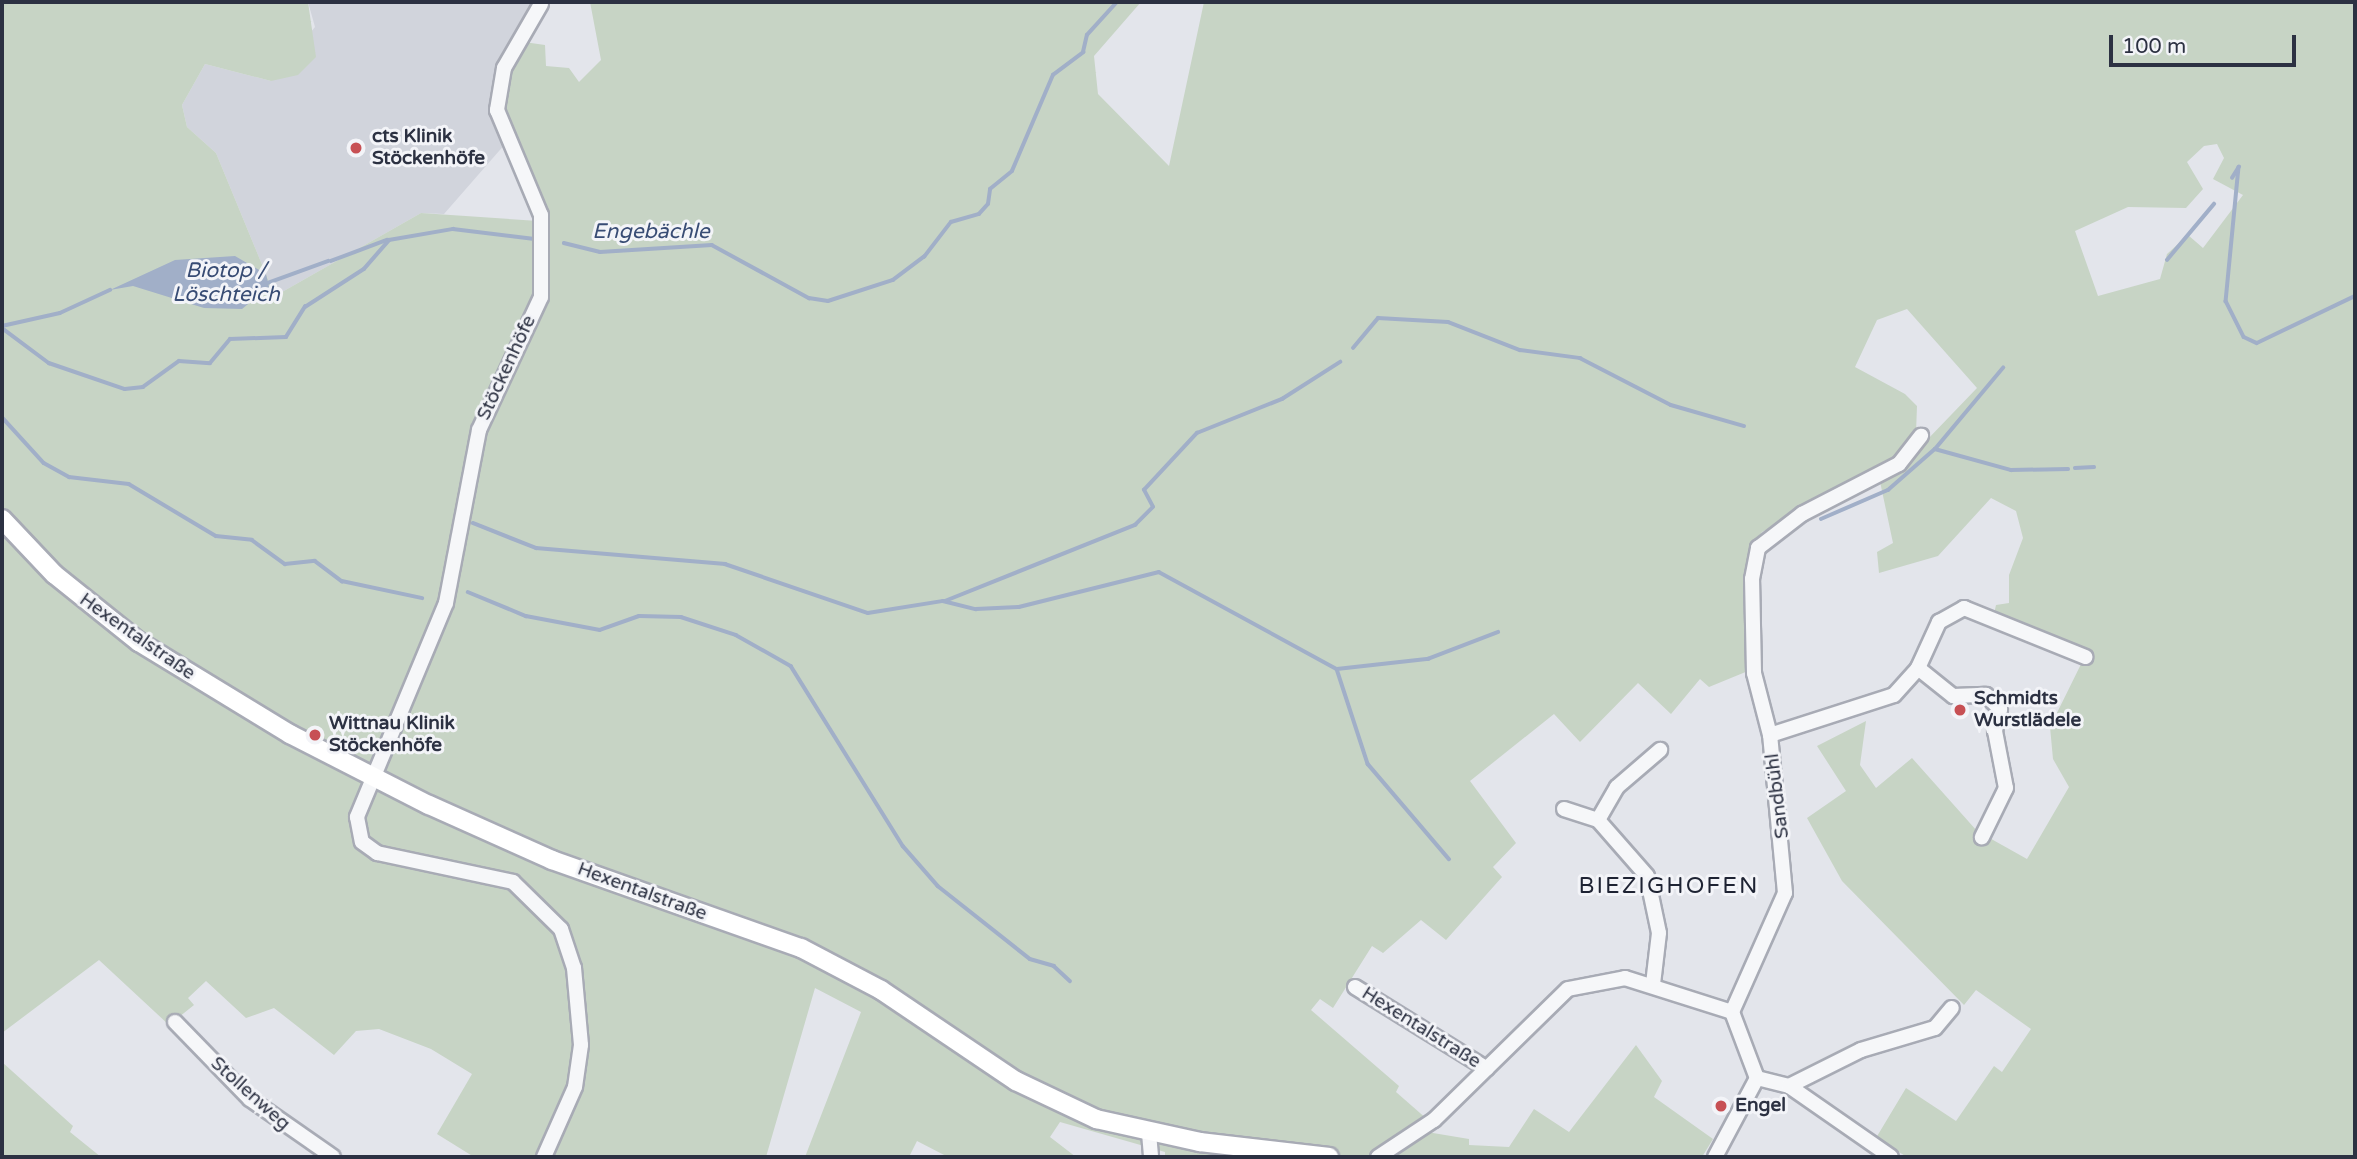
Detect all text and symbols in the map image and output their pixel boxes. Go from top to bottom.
scale bar [2112,21,2299,65]
text: 100 m [2122,34,2186,59]
place label: cts Klinik Stöckenhöfe [372,126,485,170]
marker: cts Klinik Stöckenhöfe [346,138,366,158]
water label: Engebächle [592,219,710,245]
water label: Biotop / Löschteich [172,258,280,308]
street label: Stöckenhöfe [473,312,541,424]
street label: Hexentalstraße [75,589,199,685]
place label: Schmidts Wurstlädele [1974,688,2081,732]
marker: Schmidts Wurstlädele [1952,702,1968,718]
place label: Wittnau Klinik Stöckenhöfe [329,713,455,757]
marker: Wittnau Klinik Stöckenhöfe [307,727,323,743]
street label: Sandbühl [1761,752,1795,840]
street label: Hexentalstraße [574,858,710,926]
district label: BIEZIGHOFEN [1580,872,1758,900]
street label: Hexentalstraße [1357,982,1485,1074]
street label: Stollenweg [205,1052,295,1136]
place label: Engel [1735,1095,1786,1117]
marker: Engel [1713,1098,1729,1114]

